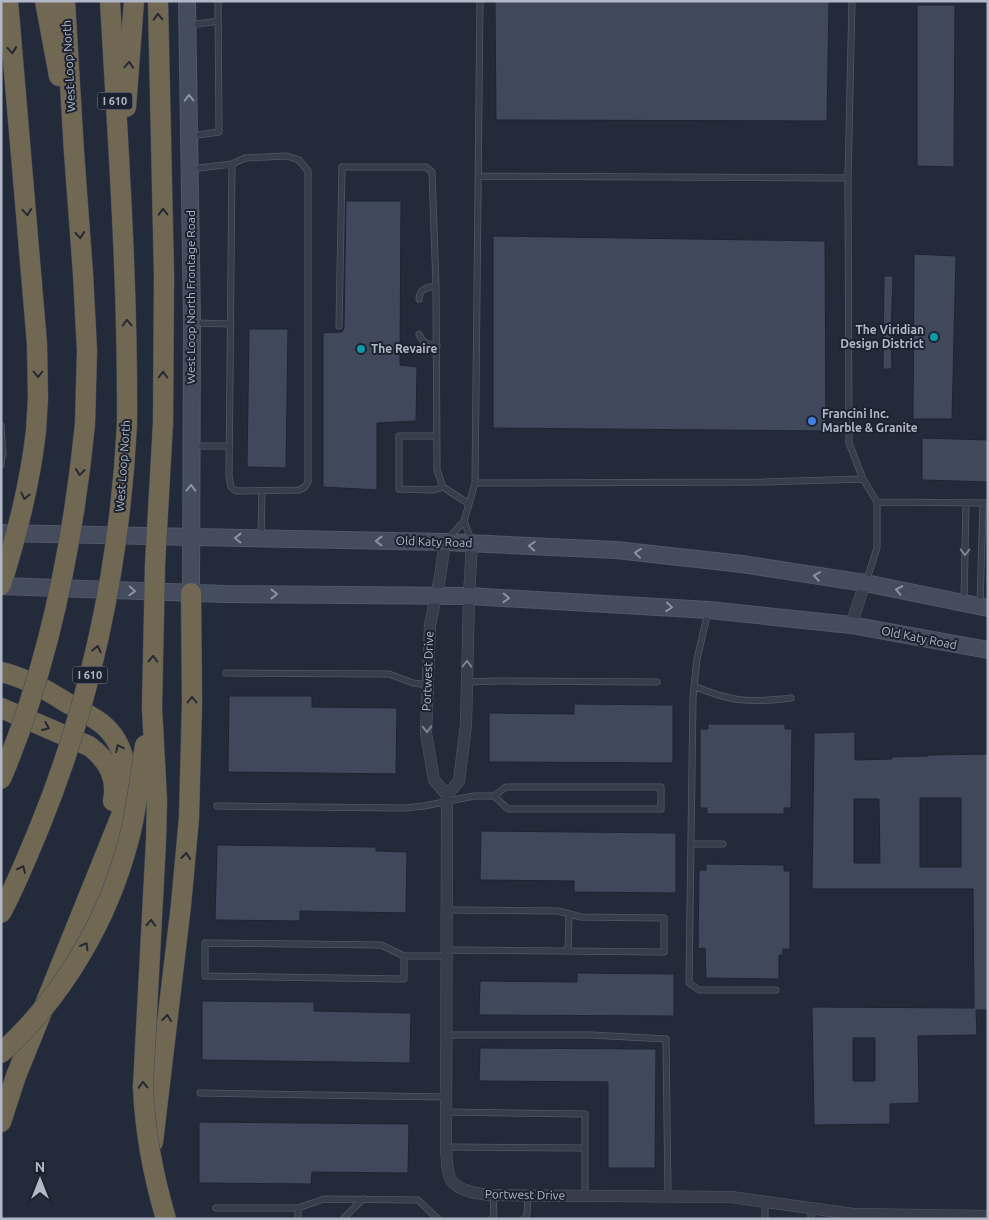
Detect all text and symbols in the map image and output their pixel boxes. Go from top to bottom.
one-way arrow [153,13,163,20]
street label: West Loop North [60,20,77,112]
one-way arrow [7,46,18,54]
one-way arrow [124,61,135,69]
road number: I 610 [98,92,132,110]
one-way arrow [184,94,194,102]
one-way arrow [21,208,32,216]
one-way arrow [157,208,168,216]
street label: West Loop North Frontage Road [184,210,197,384]
one-way arrow [75,232,86,240]
one-way arrow [122,319,132,326]
place label: The Viridian Design District [840,323,924,350]
marker: The Viridian Design District [928,331,940,343]
place label: The Revaire [371,342,438,355]
marker: The Revaire [355,343,367,355]
one-way arrow [33,370,43,378]
one-way arrow [158,370,168,378]
place label: Francini Inc. Marble & Granite [822,407,918,434]
marker: Francini Inc. Marble & Granite [806,415,818,427]
street label: West Loop North [113,420,132,512]
one-way arrow [75,469,86,477]
one-way arrow [186,484,196,492]
one-way arrow [20,492,31,501]
one-way arrow [233,533,241,543]
street label: Old Katy Road [396,534,473,549]
one-way arrow [375,536,382,546]
one-way arrow [527,541,535,552]
one-way arrow [634,548,642,559]
one-way arrow [960,548,970,556]
one-way arrow [813,571,821,581]
one-way arrow [128,585,136,596]
one-way arrow [895,585,904,596]
one-way arrow [270,589,278,599]
one-way arrow [503,593,511,604]
one-way arrow [665,602,673,613]
street label: Old Katy Road [880,624,958,651]
street label: Portwest Drive [420,631,435,711]
one-way arrow [91,644,102,653]
one-way arrow [148,655,158,662]
one-way arrow [462,660,472,668]
road number: I 610 [72,666,108,684]
one-way arrow [187,696,197,704]
one-way arrow [41,721,50,732]
one-way arrow [421,726,432,734]
one-way arrow [115,744,125,753]
one-way arrow [180,852,191,860]
one-way arrow [16,865,26,874]
one-way arrow [145,919,156,927]
one-way arrow [79,942,89,951]
one-way arrow [161,1014,172,1022]
one-way arrow [138,1081,148,1088]
north arrow [15,1155,65,1205]
text: N [35,1159,45,1175]
street label: Portwest Drive [485,1187,565,1202]

